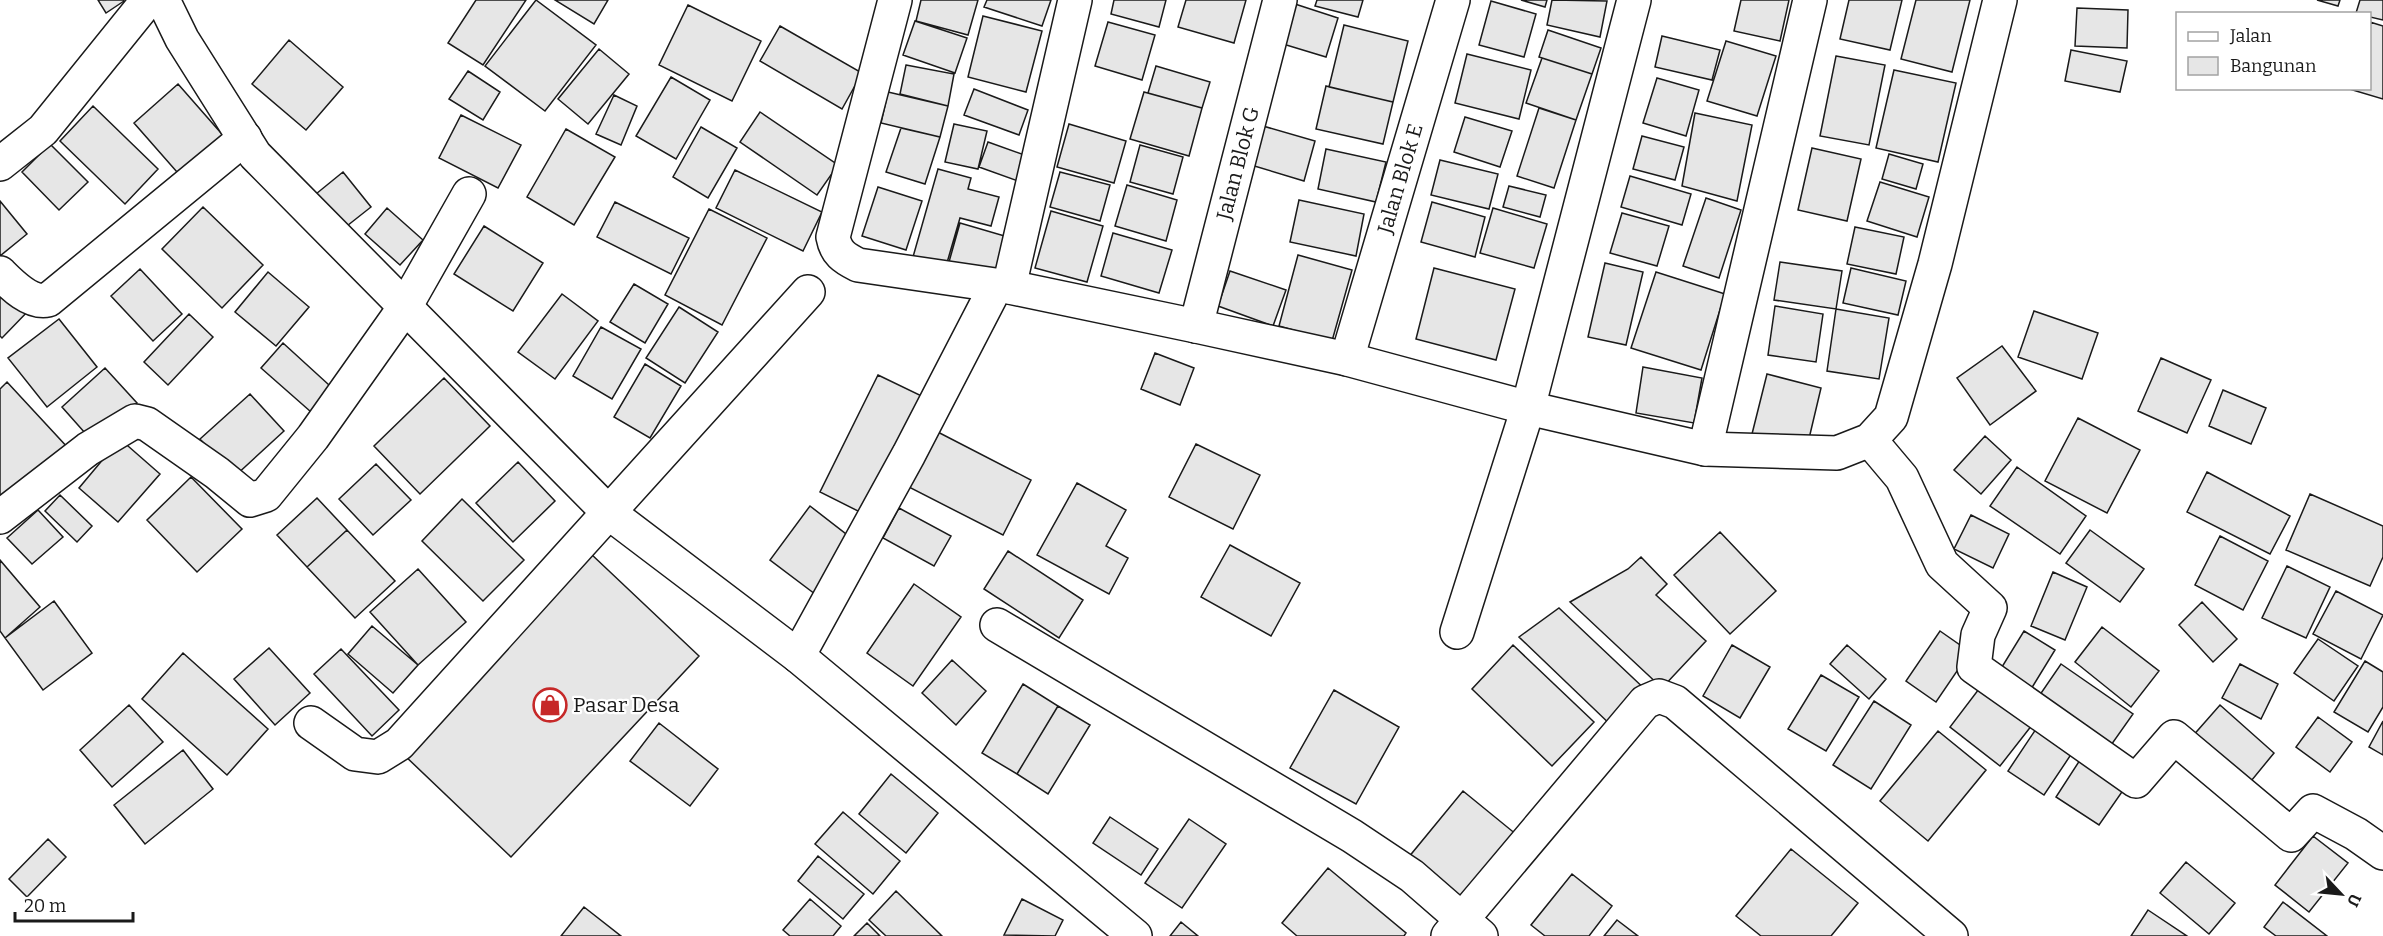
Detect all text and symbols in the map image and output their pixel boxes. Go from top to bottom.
legend [2176,12,2371,90]
text: Jalan [2229,25,2272,47]
text: Bangunan [2230,55,2317,77]
street label: Jalan Blok G [1211,104,1265,224]
street label: Jalan Blok E [1371,121,1429,238]
shop icon: Pasar Desa [532,687,568,723]
place label: Pasar Desa [573,692,680,718]
north arrow [2311,864,2371,924]
scale bar [15,885,134,923]
text: U [2343,891,2365,910]
text: 20 m [24,895,66,917]

